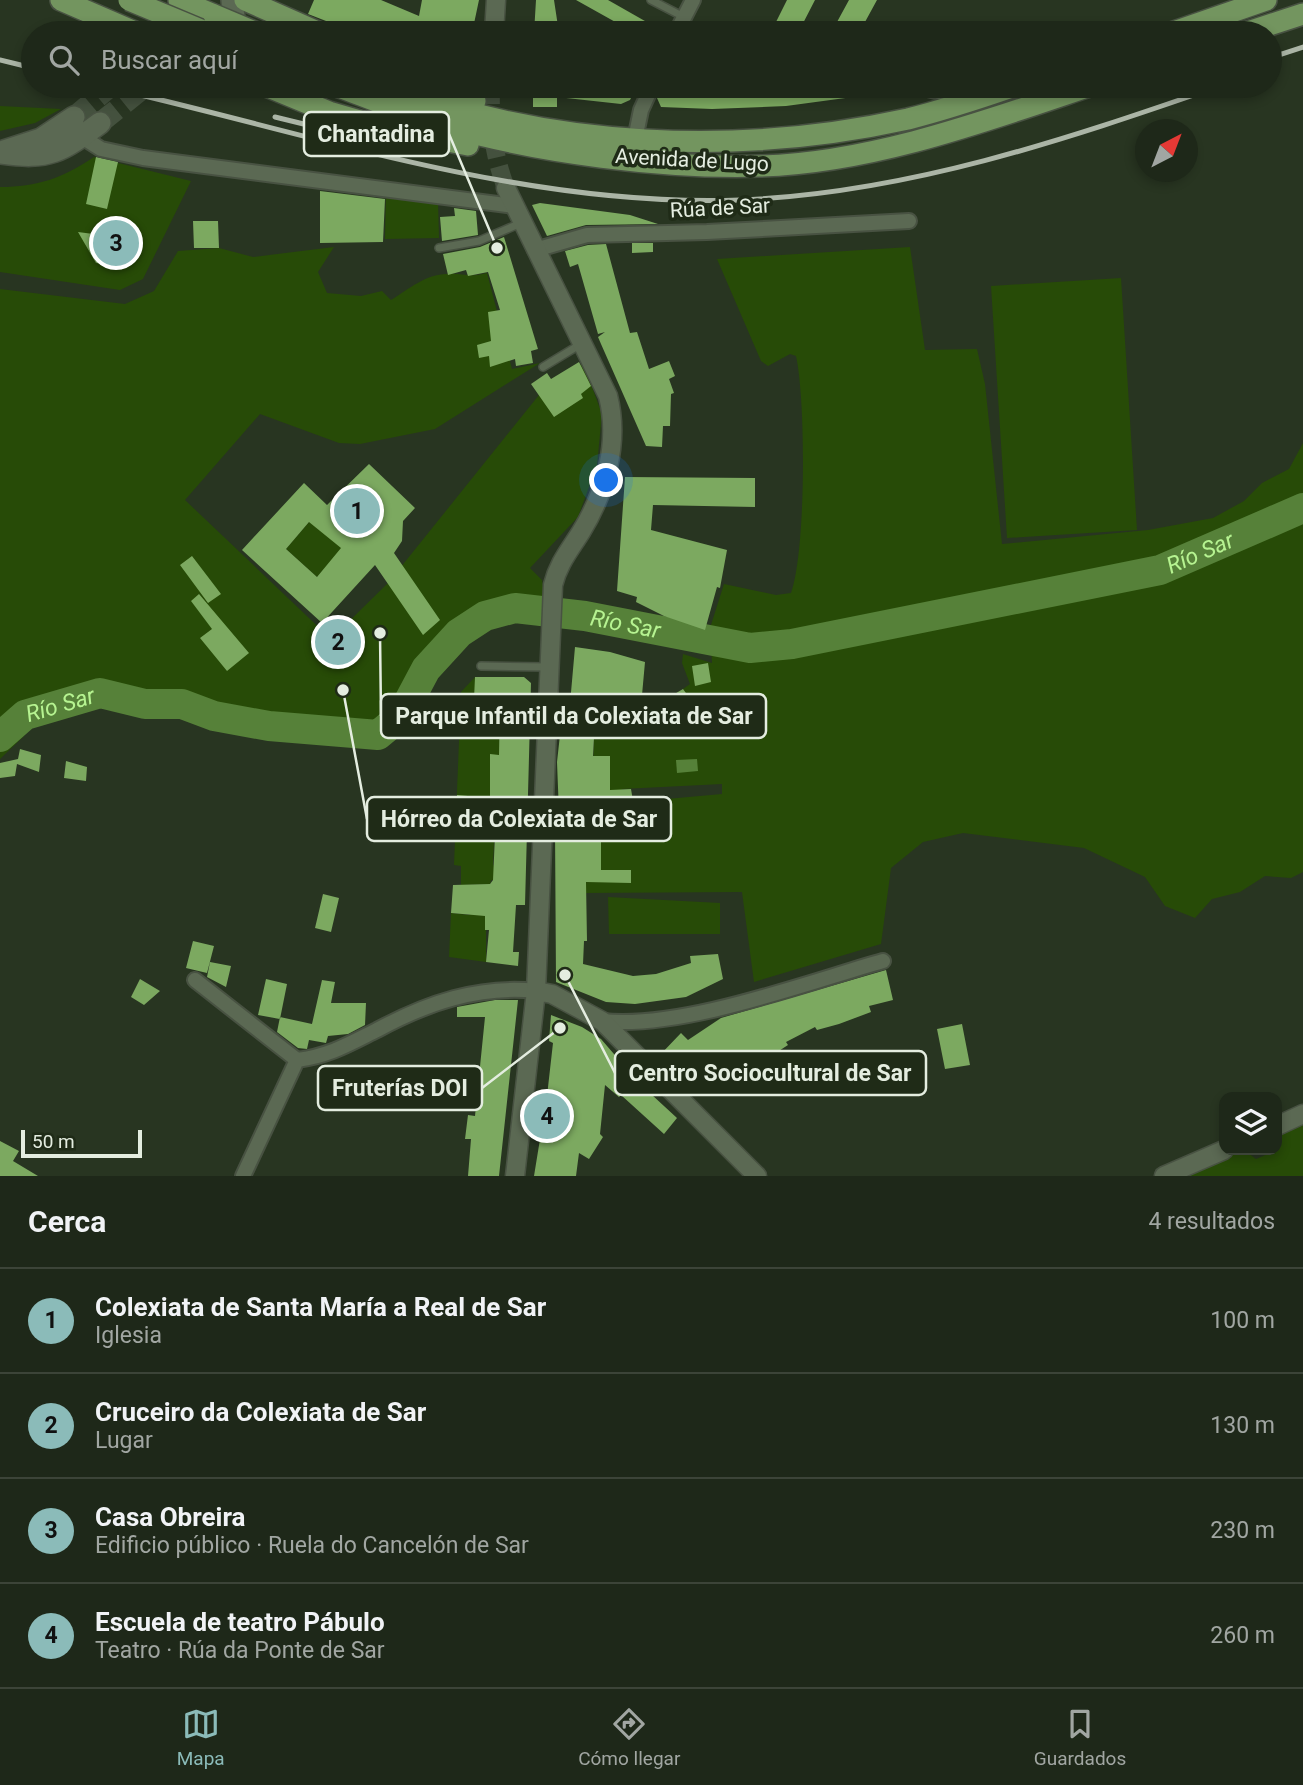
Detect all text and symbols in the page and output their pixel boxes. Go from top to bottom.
search box [21,21,1282,98]
icon: search [45,41,83,79]
text: Buscar aquí [101,45,238,75]
callout: Chantadina [304,112,449,156]
north arrow [1135,119,1198,182]
text: Chantadina [317,121,435,148]
street label: Avenida de Lugo [615,144,770,176]
street label: Rúa de Sar [669,193,771,223]
pin: 3 [93,217,139,269]
your location [589,463,623,497]
pin: 1 [334,485,380,537]
water label: Río Sar [1162,526,1239,579]
water label: Río Sar [588,604,664,644]
pin: 2 [315,616,361,668]
water label: Río Sar [23,681,99,728]
callout: Parque Infantil da Colexiata de Sar [381,694,766,738]
text: Parque Infantil da Colexiata de Sar [395,703,753,730]
callout: Hórreo da Colexiata de Sar [367,797,671,841]
text: Hórreo da Colexiata de Sar [381,806,658,833]
callout: Centro Sociocultural de Sar [615,1051,926,1095]
text: Centro Sociocultural de Sar [629,1060,912,1087]
callout: Fruterías DOI [318,1066,482,1110]
text: Fruterías DOI [332,1075,468,1102]
pin: 4 [524,1090,570,1142]
map controls [1219,1092,1282,1155]
button: layers [1219,1092,1282,1155]
scale bar [21,1127,142,1159]
text: 50 m [32,1130,75,1153]
text: Cerca [28,1204,106,1239]
text: 4 resultados [1148,1208,1275,1235]
text: Colexiata de Santa María a Real de Sar [95,1292,546,1322]
text: 1 [44,1307,58,1334]
text: 100 m [1210,1307,1275,1334]
text: Iglesia [95,1322,162,1349]
text: Cruceiro da Colexiata de Sar [95,1397,426,1427]
text: 2 [44,1412,58,1439]
text: 130 m [1210,1412,1275,1439]
text: Lugar [95,1427,153,1454]
text: Casa Obreira [95,1502,245,1532]
text: 3 [44,1517,58,1544]
text: 230 m [1210,1517,1275,1544]
text: Edificio público · Ruela do Cancelón de Sar [95,1532,529,1559]
text: Escuela de teatro Pábulo [95,1607,385,1637]
text: 4 [44,1622,58,1649]
text: 260 m [1210,1622,1275,1649]
text: Teatro · Rúa da Ponte de Sar [95,1637,385,1664]
tab: Mapa [177,1705,225,1770]
tab: Cómo llegar [578,1705,680,1770]
tab: Guardados [1034,1705,1126,1770]

